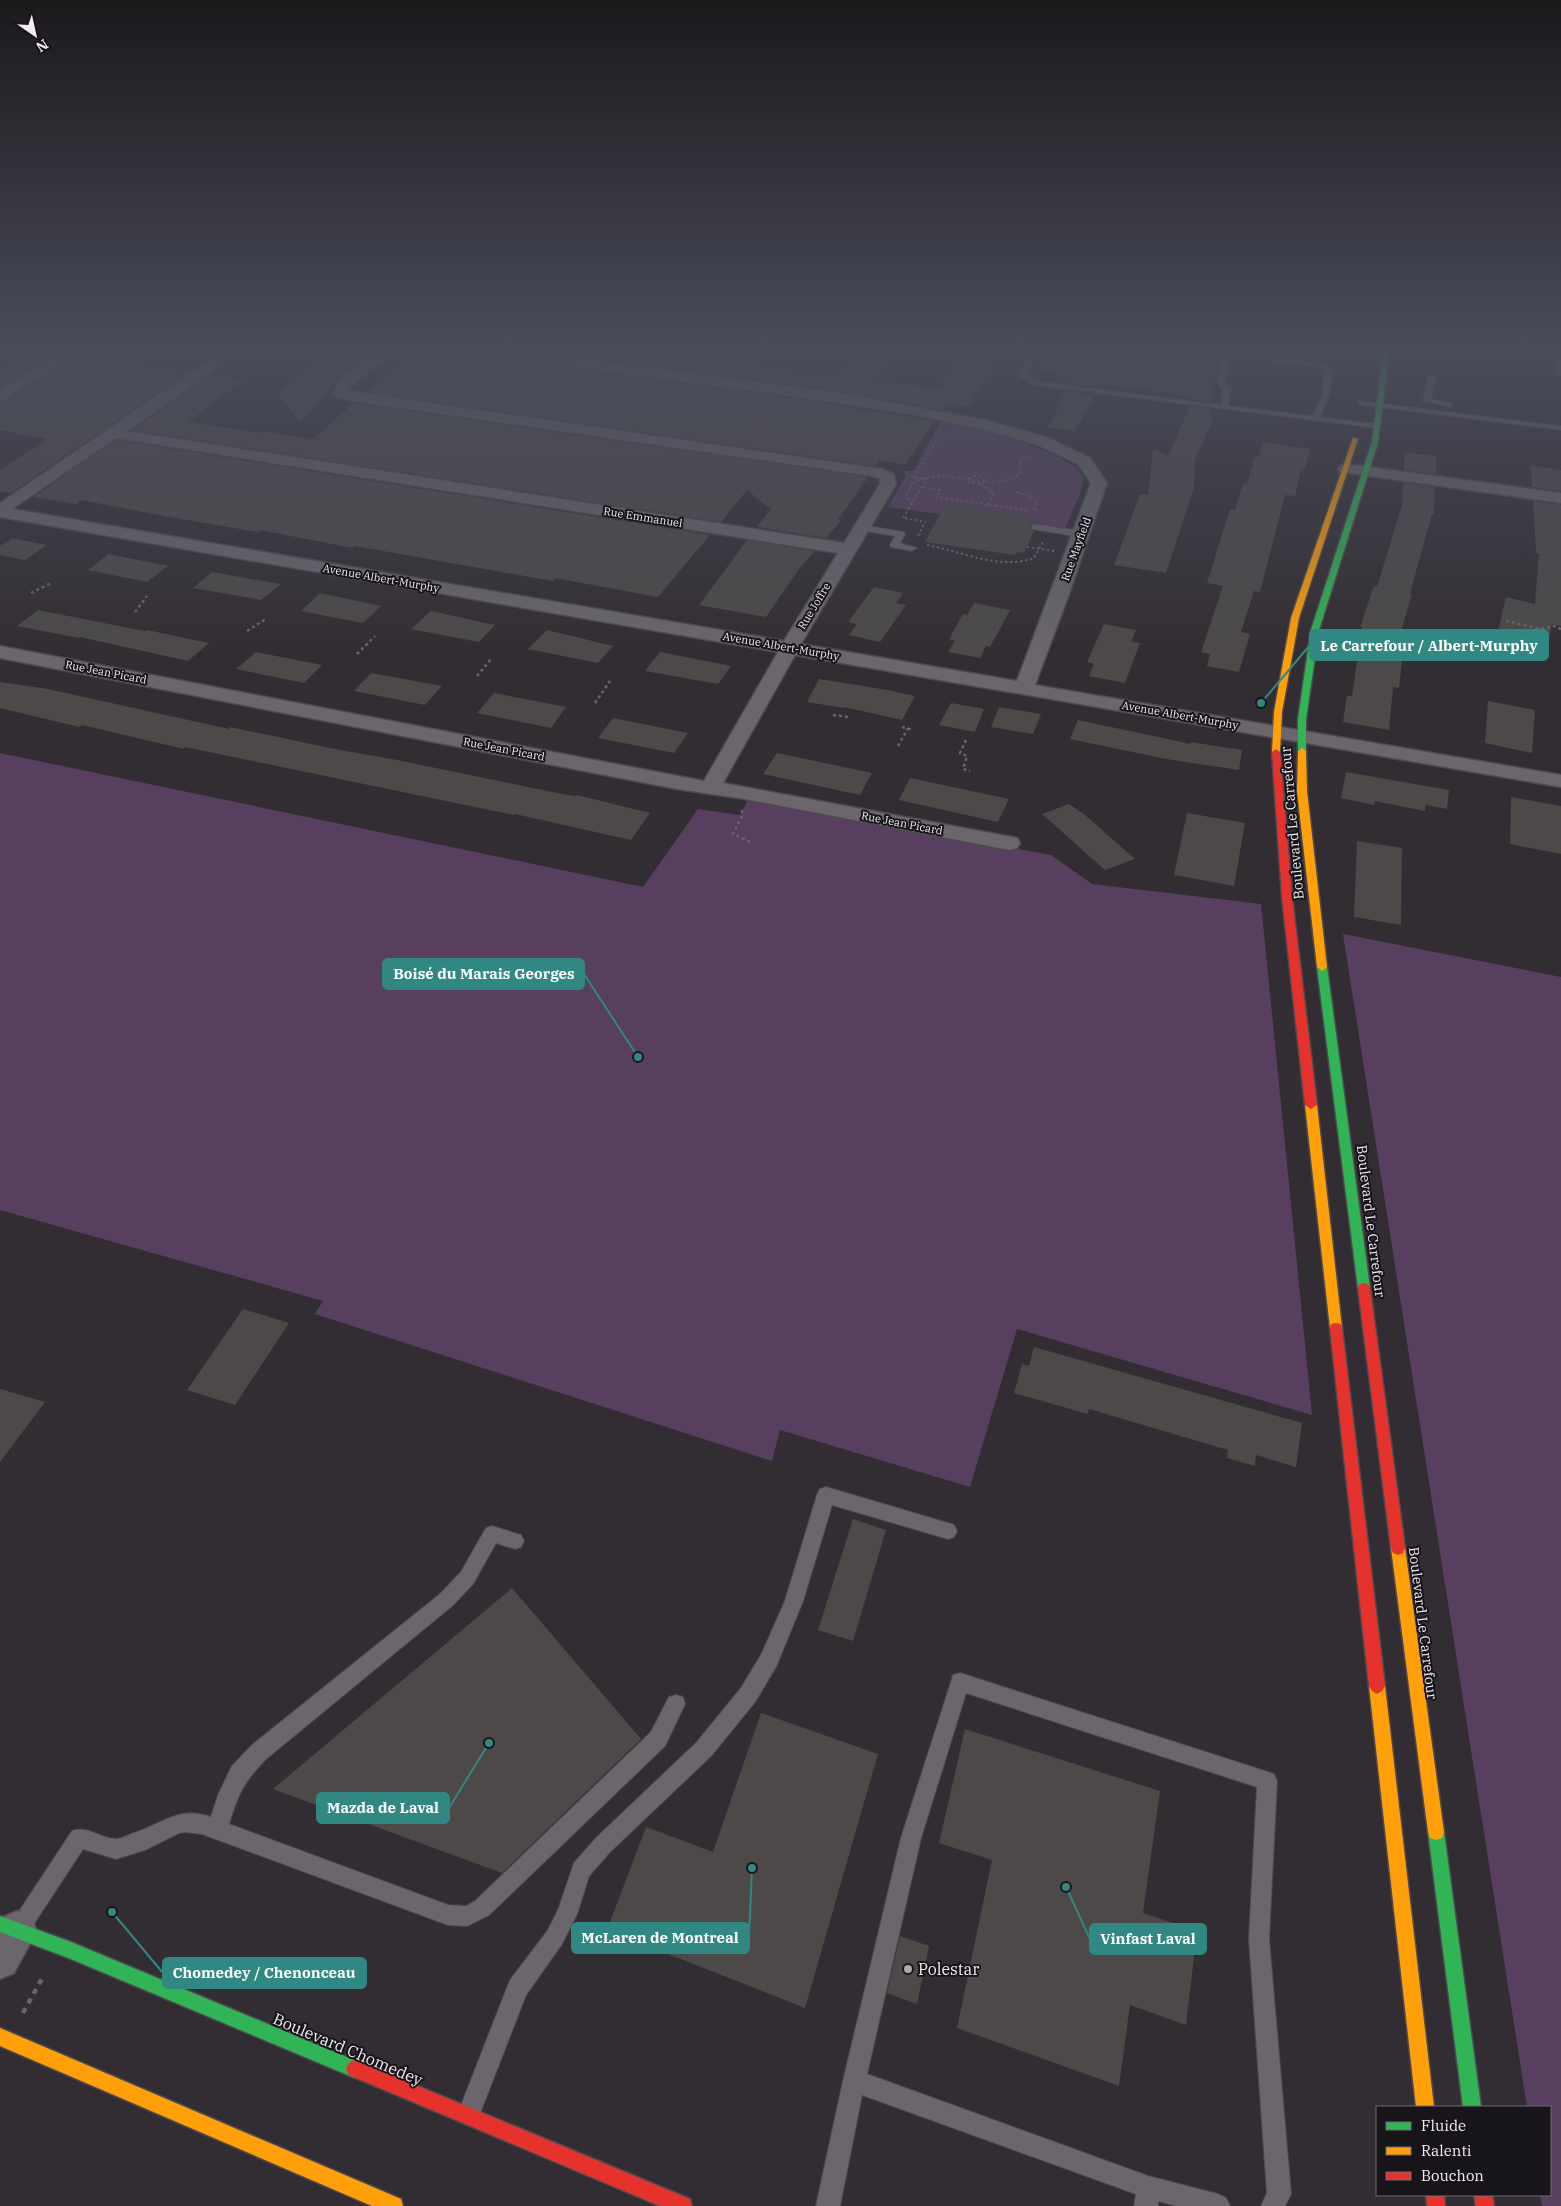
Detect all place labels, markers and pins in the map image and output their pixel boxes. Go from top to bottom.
callout: Le Carrefour / Albert-Murphy [1310,630,1548,660]
callout: Boisé du Marais Georges [383,959,584,989]
callout: Mazda de Laval [317,1793,449,1823]
callout: McLaren de Montreal [572,1923,749,1953]
callout: Vinfast Laval [1090,1924,1206,1954]
callout: Chomedey / Chenonceau [163,1958,366,1988]
place label: Polestar [918,1959,979,1979]
marker: Polestar [902,1963,914,1975]

